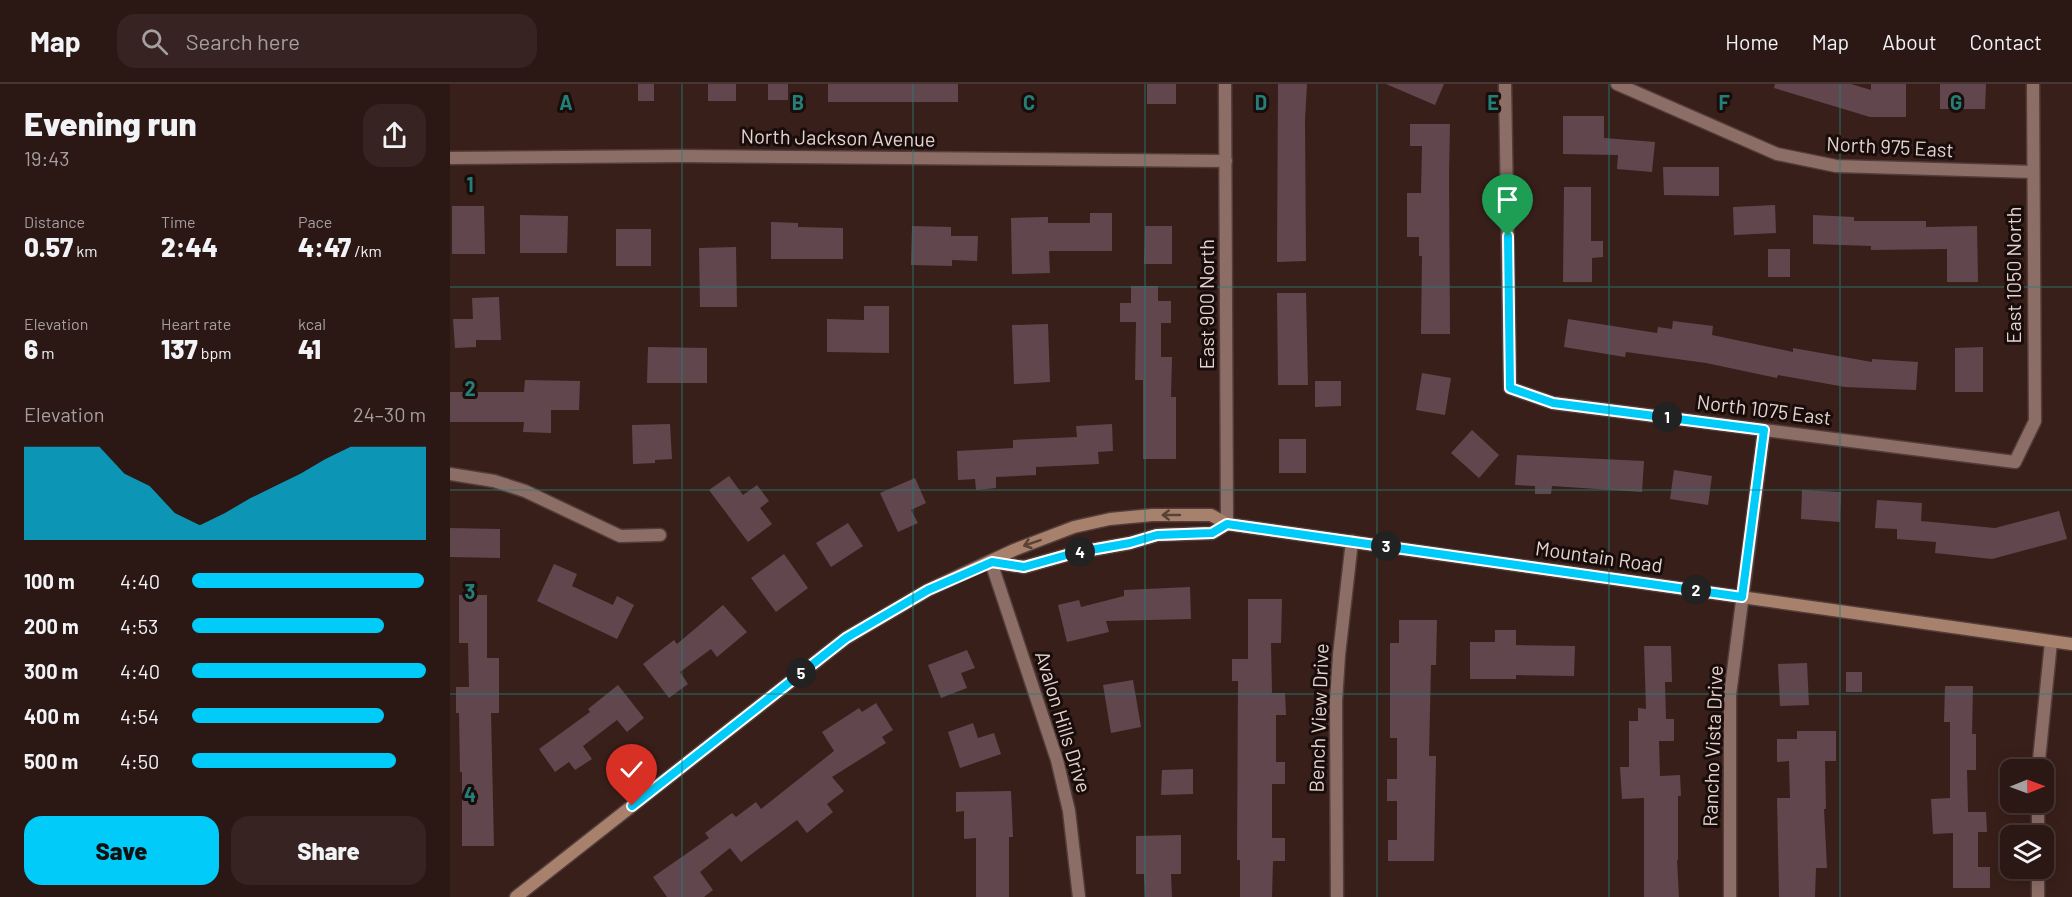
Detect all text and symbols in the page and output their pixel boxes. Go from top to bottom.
search box [117,14,537,68]
text: Map [30,24,81,58]
icon: search [138,25,171,58]
text: Search here [186,28,300,54]
text: Home [1725,29,1779,54]
text: Map [1812,29,1849,54]
text: About [1882,29,1937,54]
text: Contact [1970,29,2042,54]
text: A [559,90,573,114]
text: B [792,90,804,114]
text: C [1023,90,1035,114]
text: D [1255,90,1267,114]
text: E [1487,90,1499,114]
text: F [1718,90,1730,114]
text: G [1950,90,1962,114]
text: Evening run [24,103,197,143]
button: share [363,104,426,167]
street label: North Jackson Avenue [740,123,936,151]
street label: North 975 East [1826,131,1954,161]
text: 19:43 [24,146,70,170]
text: 1 [466,172,474,196]
pin [1482,174,1533,236]
icon: arrive [1491,183,1524,216]
street label: East 1050 North [2001,206,2025,344]
text: Distance [24,212,85,231]
text: Time [161,212,196,231]
text: Pace [298,212,332,231]
text: 0.57 [24,231,73,262]
text: 2:44 [161,231,218,262]
text: 4:47 [298,231,351,262]
street label: East 900 North [1194,239,1218,369]
text: km [73,241,98,260]
text: /km [351,241,382,260]
text: Elevation [24,314,88,333]
text: Heart rate [161,314,231,333]
text: kcal [298,314,326,333]
text: 6 [24,333,38,364]
text: 137 [161,333,198,364]
text: 41 [298,333,321,364]
text: m [38,343,55,362]
text: bpm [198,343,232,362]
text: 2 [464,376,476,400]
street label: North 1075 East [1696,389,1833,429]
text: Elevation [24,402,105,426]
text: 24–30 m [353,402,426,426]
pin: 1 [1652,402,1682,432]
text: 1 [1664,407,1670,426]
one-way arrow [1162,509,1182,521]
pin: 3 [1371,531,1401,561]
street label: Mountain Road [1534,535,1664,577]
text: 3 [1382,536,1390,555]
pin: 4 [1065,537,1095,567]
one-way arrow [1024,539,1042,550]
text: 4 [1075,542,1085,561]
text: 100 m [24,569,75,593]
text: 4:40 [120,569,160,593]
pin: 2 [1681,575,1711,605]
text: 3 [465,579,475,603]
text: 2 [1692,580,1700,599]
text: 200 m [24,614,79,638]
text: 4:53 [120,614,158,638]
street label: Bench View Drive [1303,643,1333,793]
street label: Avalon Hills Drive [1031,648,1097,795]
pin: 5 [786,658,816,688]
text: 300 m [24,659,78,683]
text: 4:40 [120,659,160,683]
text: 5 [797,663,805,682]
street label: Rancho Vista Drive [1697,665,1727,827]
text: 400 m [24,704,80,728]
text: 4:54 [120,704,159,728]
pin [606,744,657,806]
text: 500 m [24,749,78,773]
text: 4:50 [120,749,159,773]
icon: check [615,753,648,786]
north arrow [2000,759,2054,813]
map controls [2000,759,2054,879]
text: 4 [464,782,476,806]
button: Save [24,816,219,885]
button: Share [231,816,426,885]
button: layers [2000,825,2054,879]

